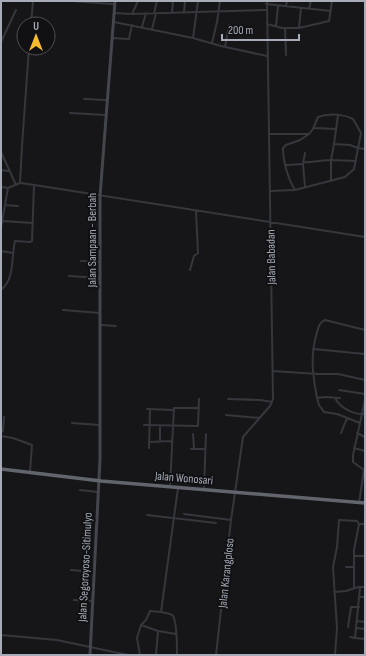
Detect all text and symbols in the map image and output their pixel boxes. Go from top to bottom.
north arrow [16,16,56,56]
scale bar [222,16,299,42]
text: U [33,20,39,33]
text: 200 m [228,23,254,38]
street label: Jalan Sampaan - Berbah [85,193,100,288]
street label: Jalan Babadan [264,229,279,286]
street label: Jalan Wonosari [153,468,214,489]
street label: Jalan Segoroyoso-Sitimulyo [75,512,96,623]
street label: Jalan Karangploso [215,537,238,610]

